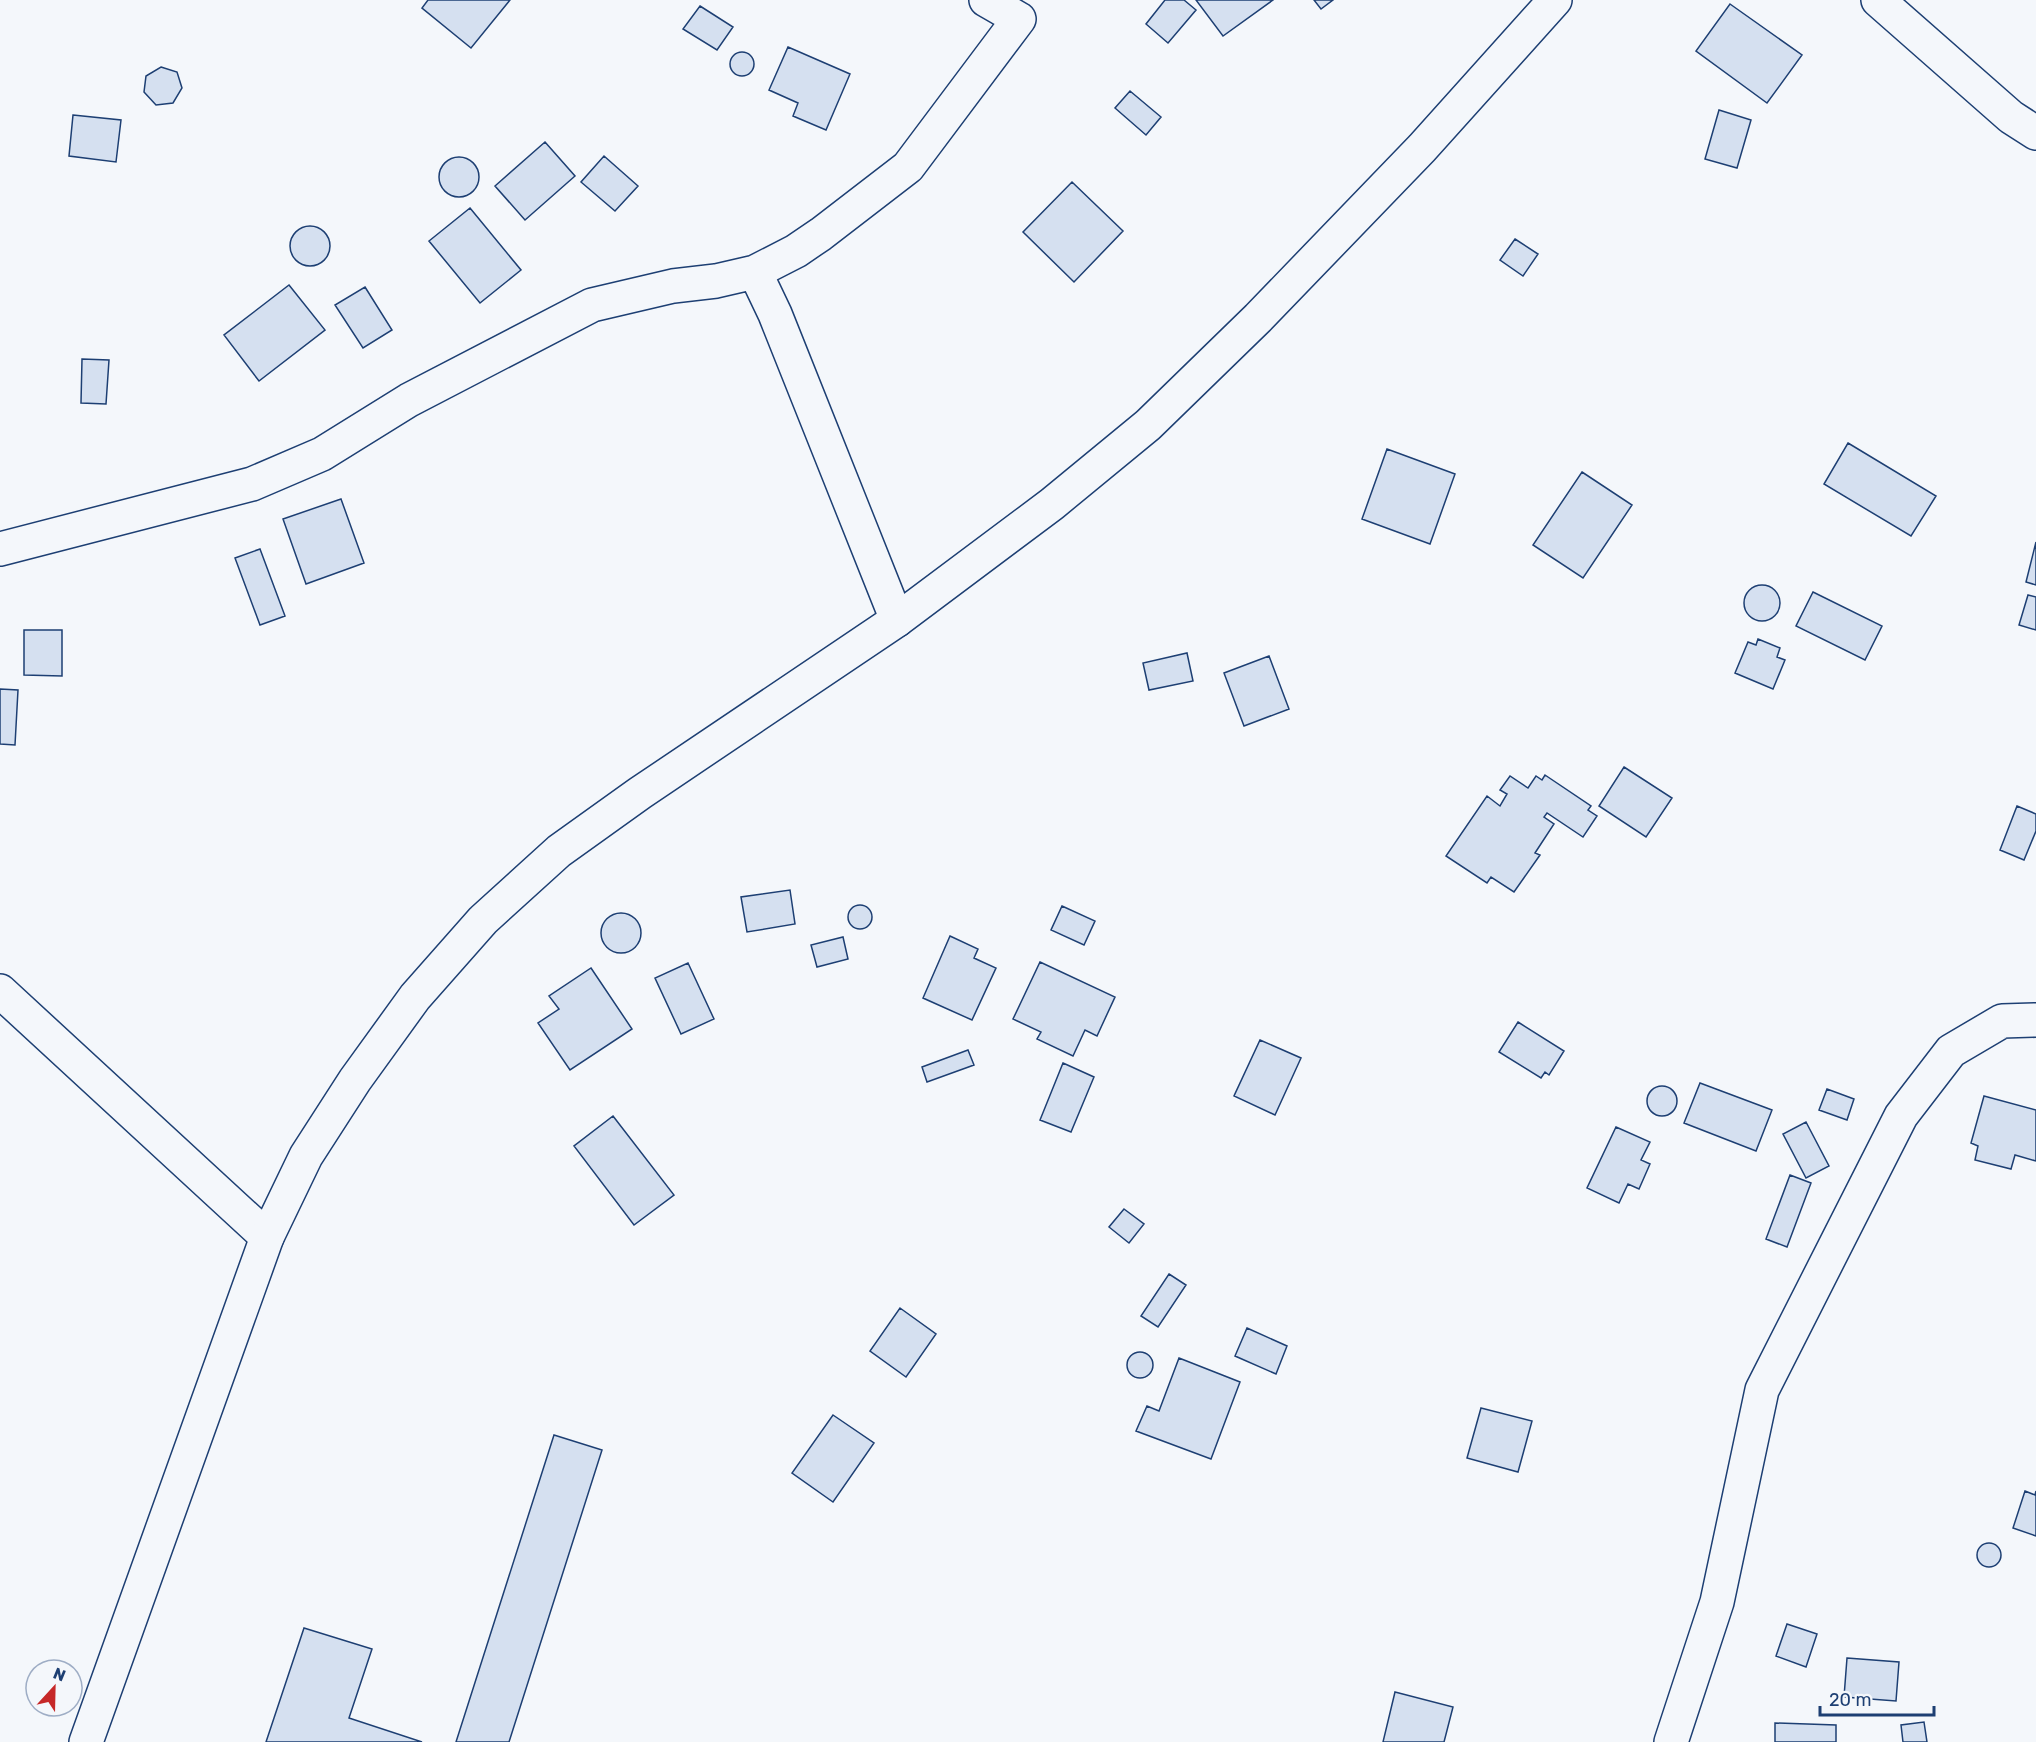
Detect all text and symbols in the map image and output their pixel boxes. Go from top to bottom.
north arrow [24,1658,84,1718]
text: N [51,1664,68,1686]
scale bar [1820,1679,1934,1717]
text: 20 m [1829,1689,1871,1711]

